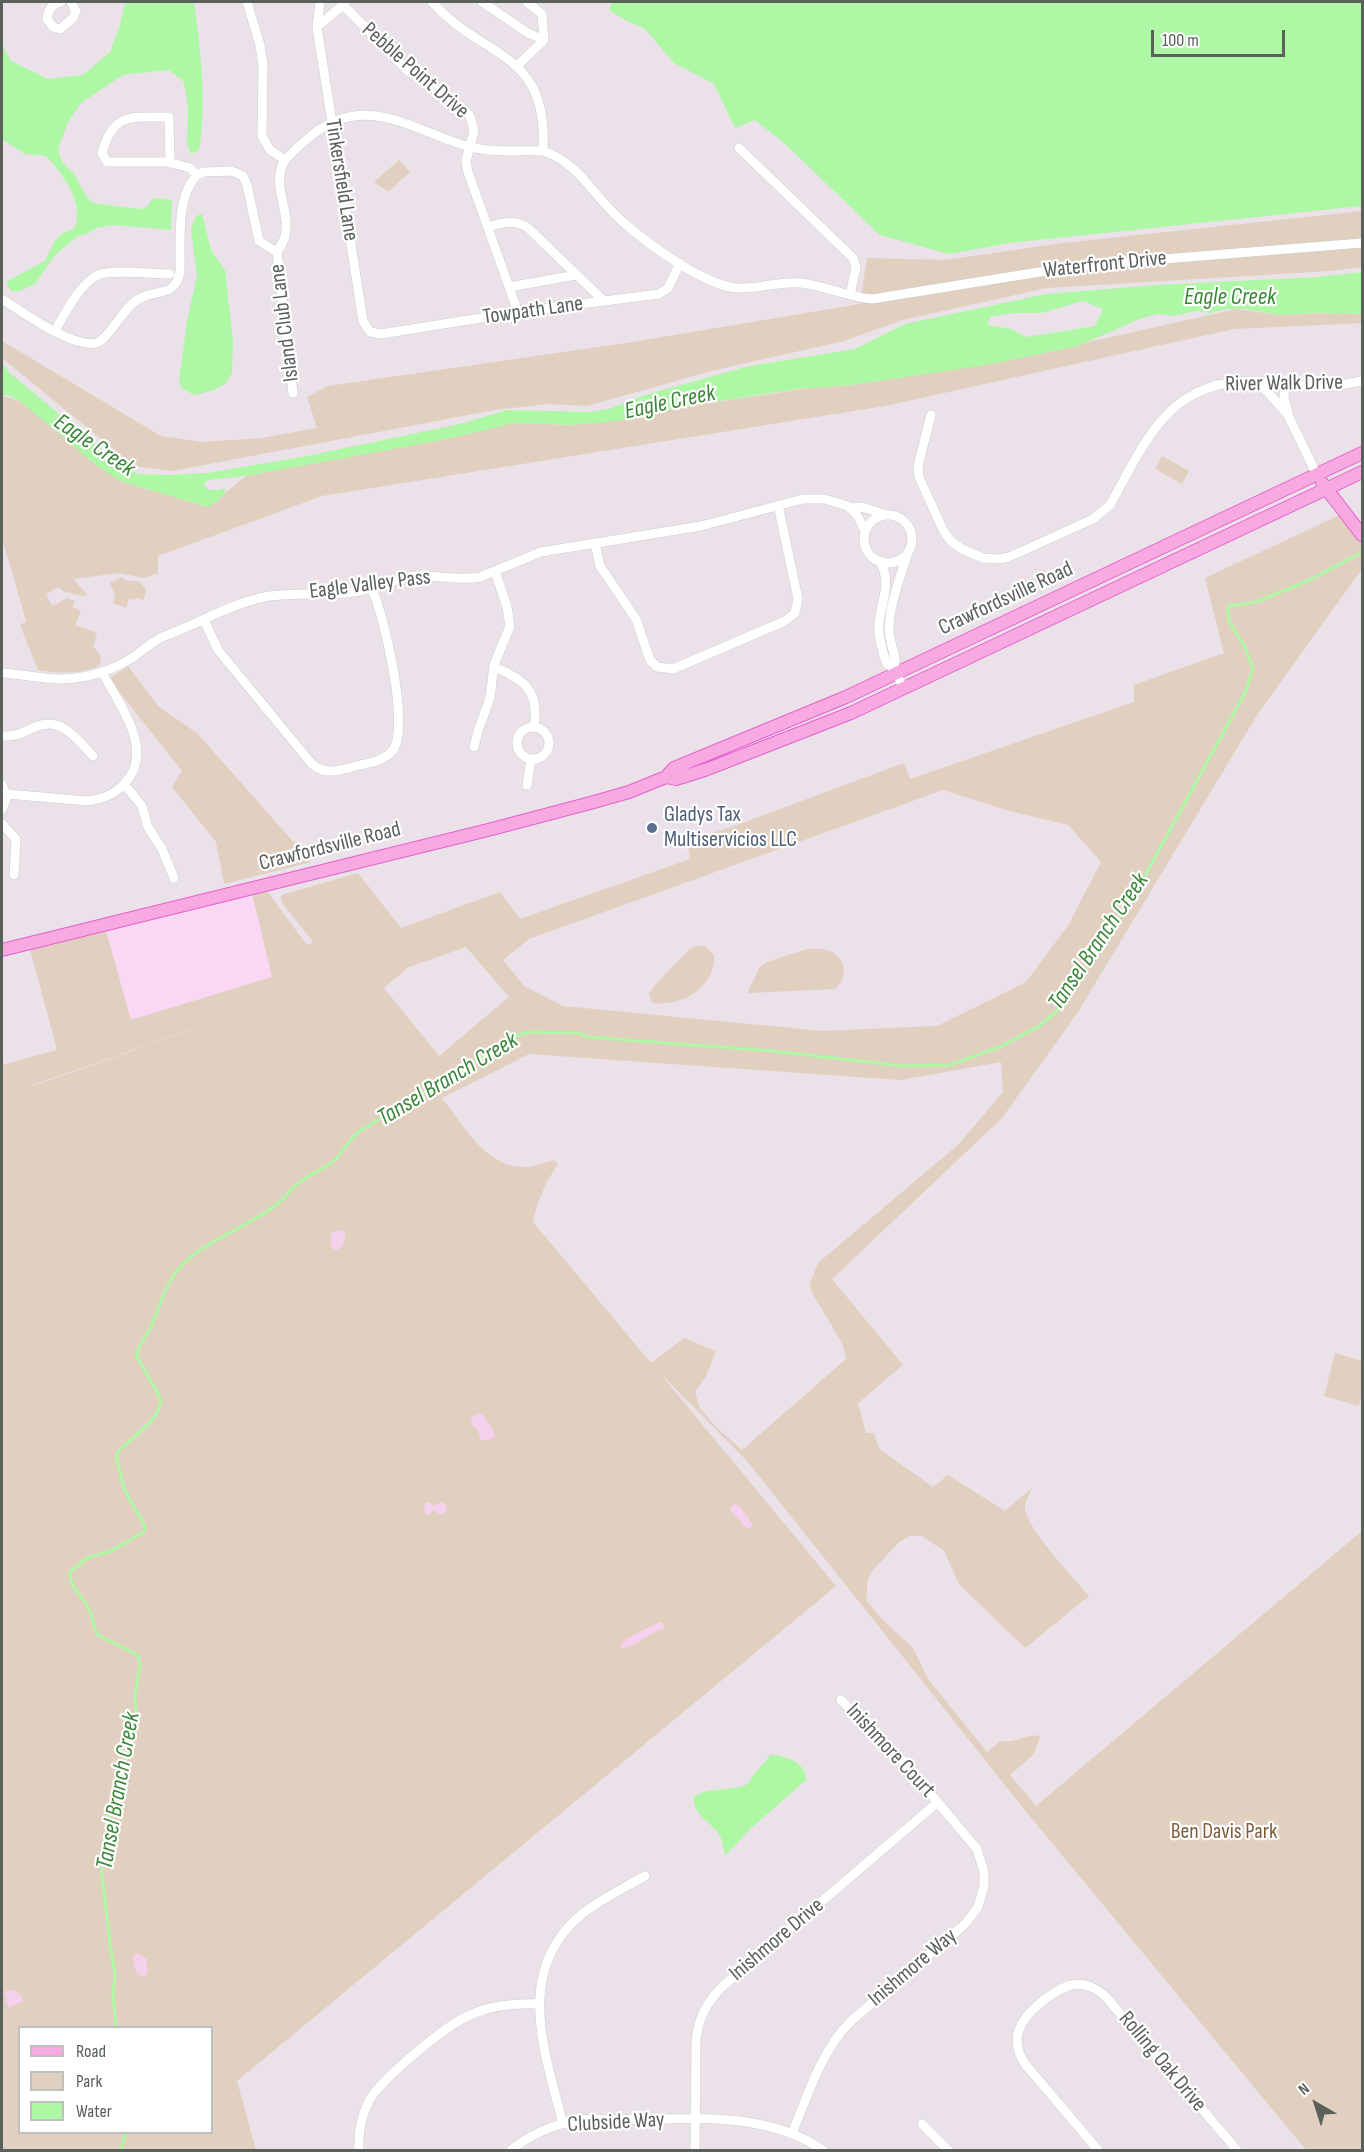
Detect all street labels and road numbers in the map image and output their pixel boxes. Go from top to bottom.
street label: Pebble Point Drive [356,17,474,125]
street label: Tinkersfield Lane [318,117,364,243]
street label: Waterfront Drive [1042,245,1168,285]
street label: Island Club Lane [265,263,305,383]
street label: Towpath Lane [481,291,585,331]
street label: River Walk Drive [1225,370,1343,398]
street label: Crawfordsville Road [935,556,1077,642]
street label: Eagle Valley Pass [308,564,432,606]
street label: Crawfordsville Road [256,817,404,877]
street label: Inishmore Court [840,1699,940,1803]
street label: Inishmore Drive [724,1893,830,1987]
street label: Inishmore Way [863,1923,963,2013]
street label: Rolling Oak Drive [1112,2006,1212,2118]
street label: Clubside Way [567,2107,665,2139]

